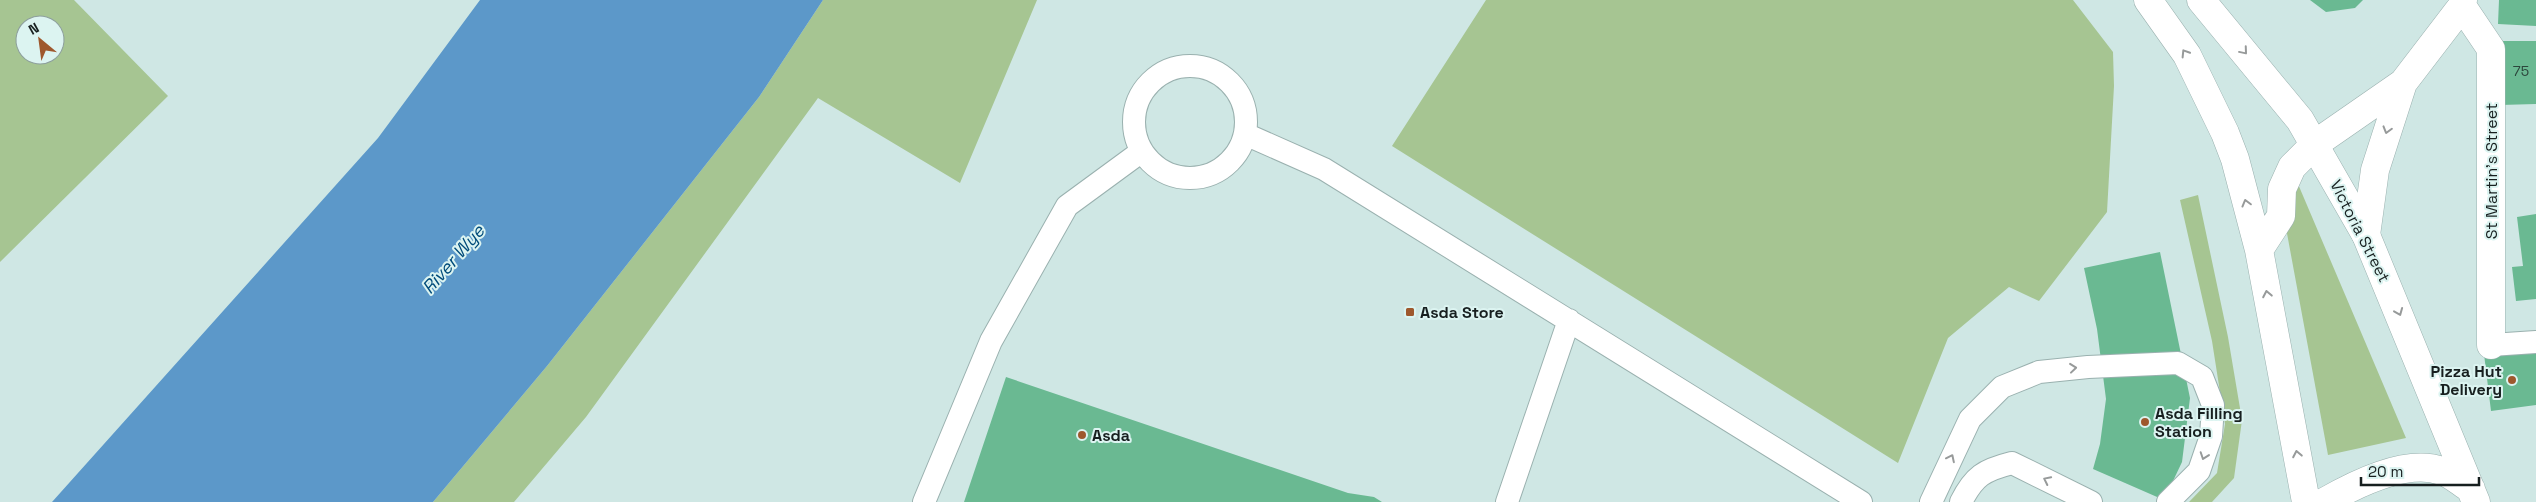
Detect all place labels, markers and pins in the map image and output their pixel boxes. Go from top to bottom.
place label: Asda Store [1420,302,1504,323]
marker: Asda Store [1404,306,1416,318]
place label: Pizza Hut Delivery [2431,361,2502,400]
marker: Pizza Hut Delivery [2506,374,2518,386]
place label: Asda Filling Station [2155,403,2243,442]
marker: Asda Filling Station [2139,416,2151,428]
place label: Asda [1092,425,1130,446]
marker: Asda [1076,429,1088,441]

